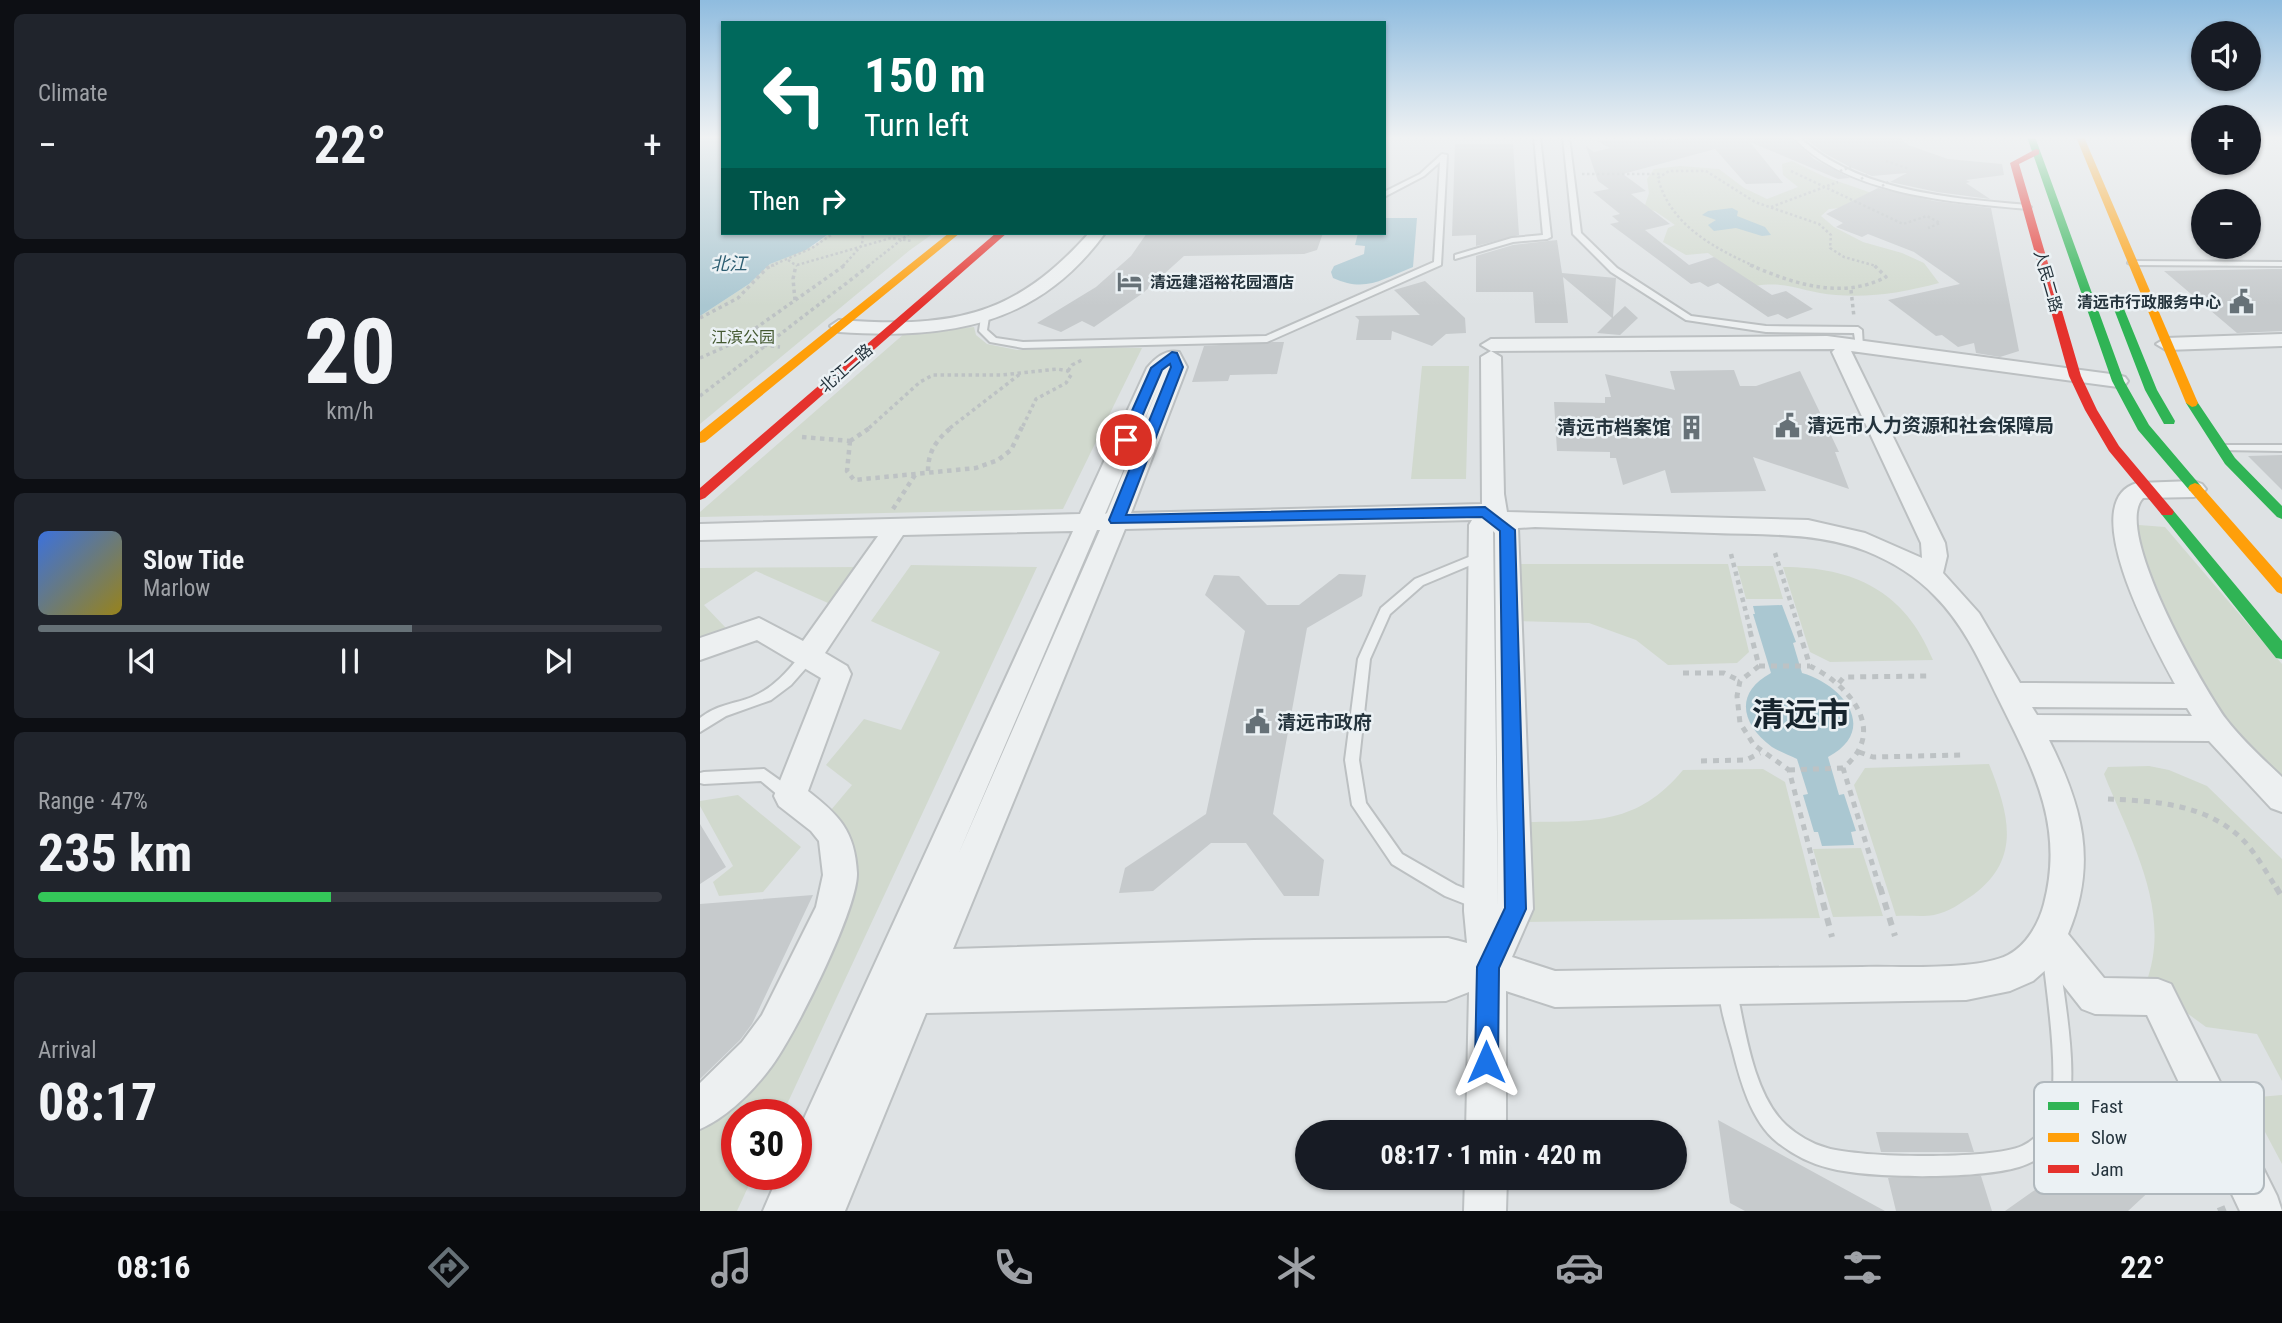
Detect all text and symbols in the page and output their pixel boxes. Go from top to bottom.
map controls [2191,21,2261,259]
button: sound [2191,21,2261,91]
text: 150 m [864,47,986,104]
icon: left [749,49,840,140]
text: Climate [38,80,108,107]
button: + [2191,105,2261,175]
text: Turn left [864,106,969,144]
text: 22° [314,115,386,176]
text: − [38,123,57,167]
text: + [643,123,662,167]
icon: right [814,182,852,220]
text: Then [749,186,800,216]
button: − [2191,189,2261,259]
street label: 人民二路 [2030,248,2066,314]
water label: 北江 [711,253,749,274]
hotel icon: 清远建滔裕花园酒店 [1116,268,1144,296]
place label: 清远建滔裕花园酒店 [1150,273,1294,292]
public building icon: 清远市行政服务中心 [2227,288,2255,316]
place label: 清远市行政服务中心 [2077,293,2221,312]
text: 20 [304,299,396,405]
park label: 江滨公园 [711,328,775,347]
street label: 北江二路 [816,340,876,396]
text: km/h [326,398,374,425]
pin [1096,410,1156,470]
public building icon: 清远市人力资源和社会保障局 [1773,411,1801,439]
building icon: 清远市档案馆 [1677,413,1705,441]
place label: 清远市人力资源和社会保障局 [1807,414,2054,437]
place label: 清远市档案馆 [1557,416,1671,439]
icon: arrive [1107,421,1145,459]
text: Slow Tide [143,545,244,575]
text: Marlow [143,575,210,602]
icon: previous [123,642,161,680]
icon: pause [331,642,369,680]
icon: next [539,642,577,680]
district label: 清远市 [1752,695,1851,734]
public building icon: 清远市政府 [1243,708,1271,736]
place label: 清远市政府 [1277,711,1372,734]
text: Range · 47% [38,788,148,815]
text: 235 km [38,823,192,884]
position arrow [1449,1025,1523,1099]
text: Arrival [38,1037,97,1064]
text: 08:17 [38,1072,157,1133]
legend [2034,1082,2264,1194]
text: Fast [2091,1095,2123,1118]
speed limit sign: 30 [721,1099,812,1190]
text: Slow [2091,1126,2127,1149]
text: 08:17 · 1 min · 420 m [1381,1140,1601,1170]
text: Jam [2091,1158,2124,1181]
icon: directions [424,1243,473,1292]
icon: music [707,1243,756,1292]
icon: phone [989,1243,1038,1292]
icon: climate [1272,1243,1321,1292]
icon: car [1555,1243,1604,1292]
icon: filters [1838,1243,1887,1292]
text: 08:16 [117,1248,190,1286]
text: 22° [2120,1248,2165,1286]

